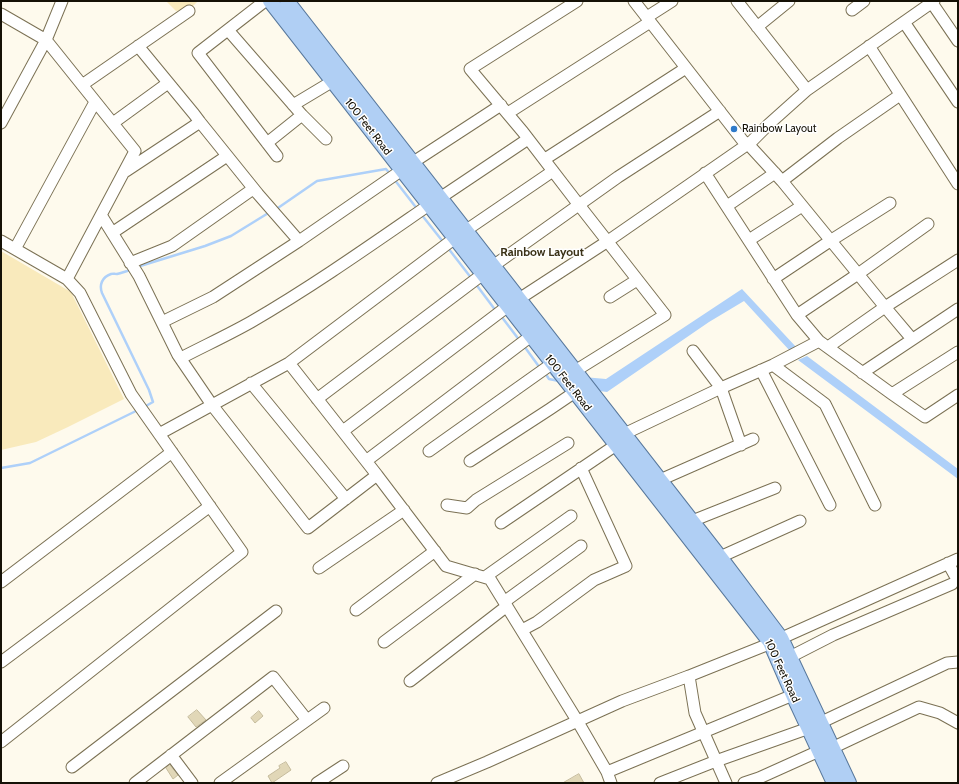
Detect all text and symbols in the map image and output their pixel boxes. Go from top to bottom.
street label: 100 Feet Road [342,96,394,158]
place label: Rainbow Layout [742,122,816,136]
marker: Rainbow Layout [729,124,739,134]
district label: Rainbow Layout [500,245,584,259]
street label: 100 Feet Road [542,352,594,414]
street label: 100 Feet Road [762,637,802,705]

